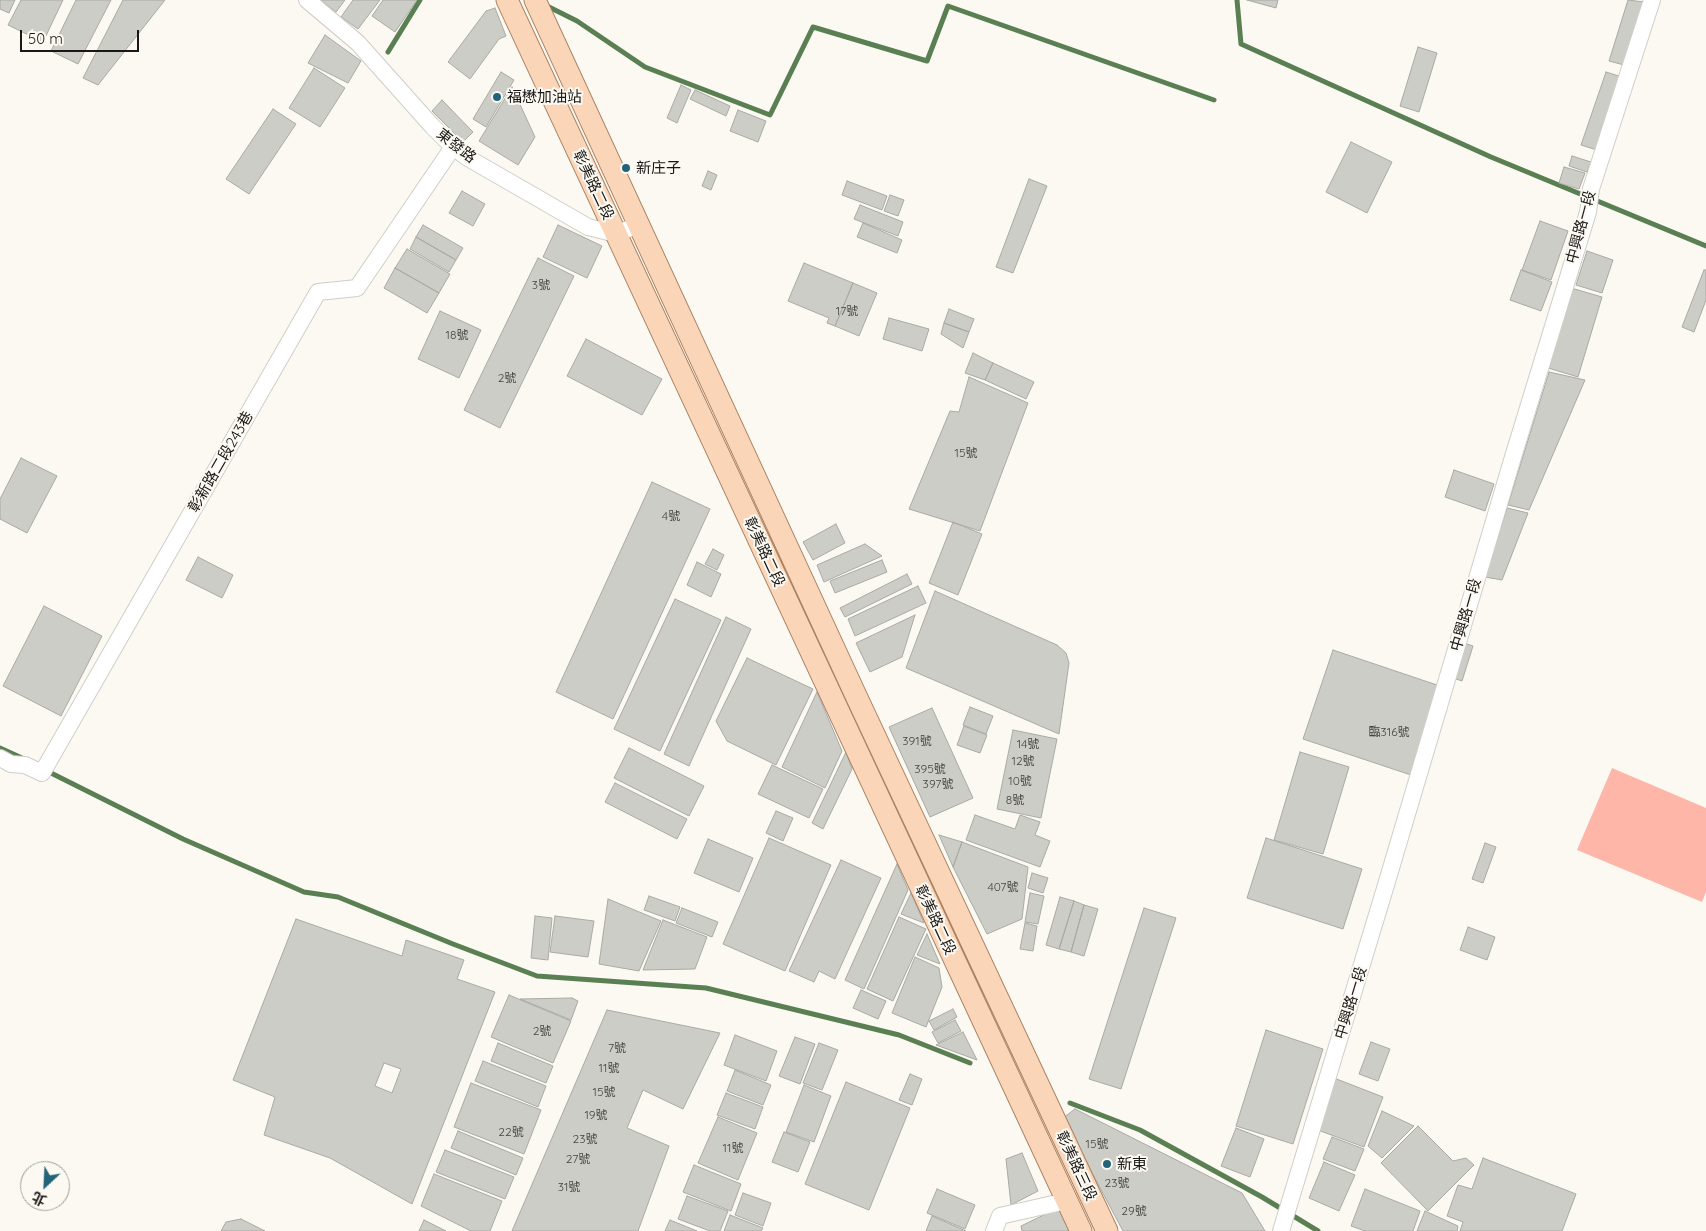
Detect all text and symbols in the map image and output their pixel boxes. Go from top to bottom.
scale bar [22,20,141,52]
text: 50 m [28,29,63,48]
place label: 福懋加油站 [507,88,582,106]
marker: 福懋加油站 [491,91,503,103]
street label: 東發路 [433,125,479,167]
street label: 彰美路二段 [569,147,617,223]
place label: 新庄子 [636,159,681,177]
marker: 新庄子 [620,162,632,174]
street label: 中興路一段 [1563,188,1599,266]
house number: 3號 [532,278,550,292]
house number: 17號 [836,304,858,318]
house number: 18號 [446,328,468,342]
house number: 2號 [498,371,516,385]
street label: 彰新路二段243巷 [185,408,257,516]
house number: 15號 [955,446,977,460]
house number: 4號 [662,509,680,523]
street label: 彰美路二段 [740,514,788,590]
street label: 中興路一段 [1447,576,1485,654]
house number: 臨316號 [1368,725,1410,739]
house number: 391號 [902,734,932,748]
house number: 14號 [1017,737,1039,751]
house number: 12號 [1011,754,1035,768]
house number: 395號 [914,762,946,776]
house number: 10號 [1008,774,1032,788]
house number: 397號 [923,777,953,791]
house number: 8號 [1006,793,1024,807]
house number: 407號 [988,880,1018,894]
street label: 彰美路二段 [911,882,959,958]
street label: 中興路一段 [1331,965,1371,1041]
house number: 2號 [533,1024,551,1038]
house number: 7號 [608,1041,626,1055]
house number: 11號 [599,1061,619,1075]
house number: 15號 [593,1085,615,1099]
house number: 19號 [584,1108,608,1122]
house number: 22號 [498,1125,524,1139]
street label: 彰美路三段 [1052,1128,1100,1204]
house number: 23號 [573,1132,597,1146]
house number: 15號 [1086,1137,1108,1151]
house number: 11號 [723,1141,743,1155]
house number: 27號 [566,1152,590,1166]
place label: 新東 [1117,1155,1147,1173]
marker: 新東 [1101,1158,1113,1170]
north arrow [20,1161,70,1211]
house number: 23號 [1105,1176,1129,1190]
house number: 31號 [558,1180,580,1194]
text: 北 [29,1188,49,1210]
house number: 29號 [1121,1204,1147,1218]

